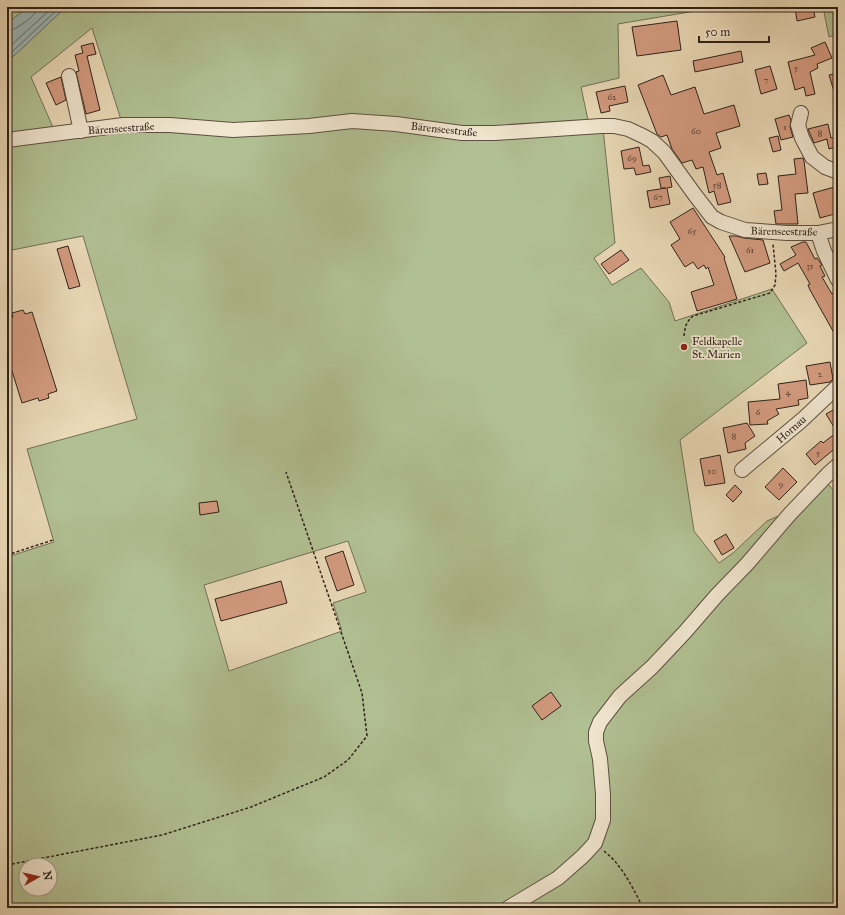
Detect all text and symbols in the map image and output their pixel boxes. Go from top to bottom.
scale bar [699,18,769,44]
text: 50 m [705,25,730,39]
house number: 5 [794,62,799,73]
house number: 7 [764,74,769,85]
house number: 62 [607,91,617,102]
street label: Bärenseestraße [87,120,155,137]
street label: Bärenseestraße [410,120,478,139]
house number: 1 [783,121,787,132]
house number: 60 [691,125,701,136]
house number: 8 [818,127,823,138]
house number: 69 [627,152,637,163]
house number: 58 [713,179,722,190]
house number: 67 [653,191,663,202]
street label: Bärenseestraße [751,224,818,239]
house number: 65 [688,225,697,236]
house number: 61 [746,244,754,255]
house number: 31 [806,260,814,271]
place label: Feldkapelle St. Marien [692,335,743,361]
marker: Feldkapelle St. Marien [679,342,689,352]
house number: 2 [818,368,823,379]
house number: 4 [785,386,791,397]
house number: 6 [756,406,761,417]
street label: Hornau [774,413,809,446]
house number: 8 [732,430,737,441]
house number: 5 [816,447,821,458]
house number: 10 [708,465,716,476]
house number: 9 [779,478,784,489]
north arrow [18,857,58,897]
text: N [40,870,55,882]

